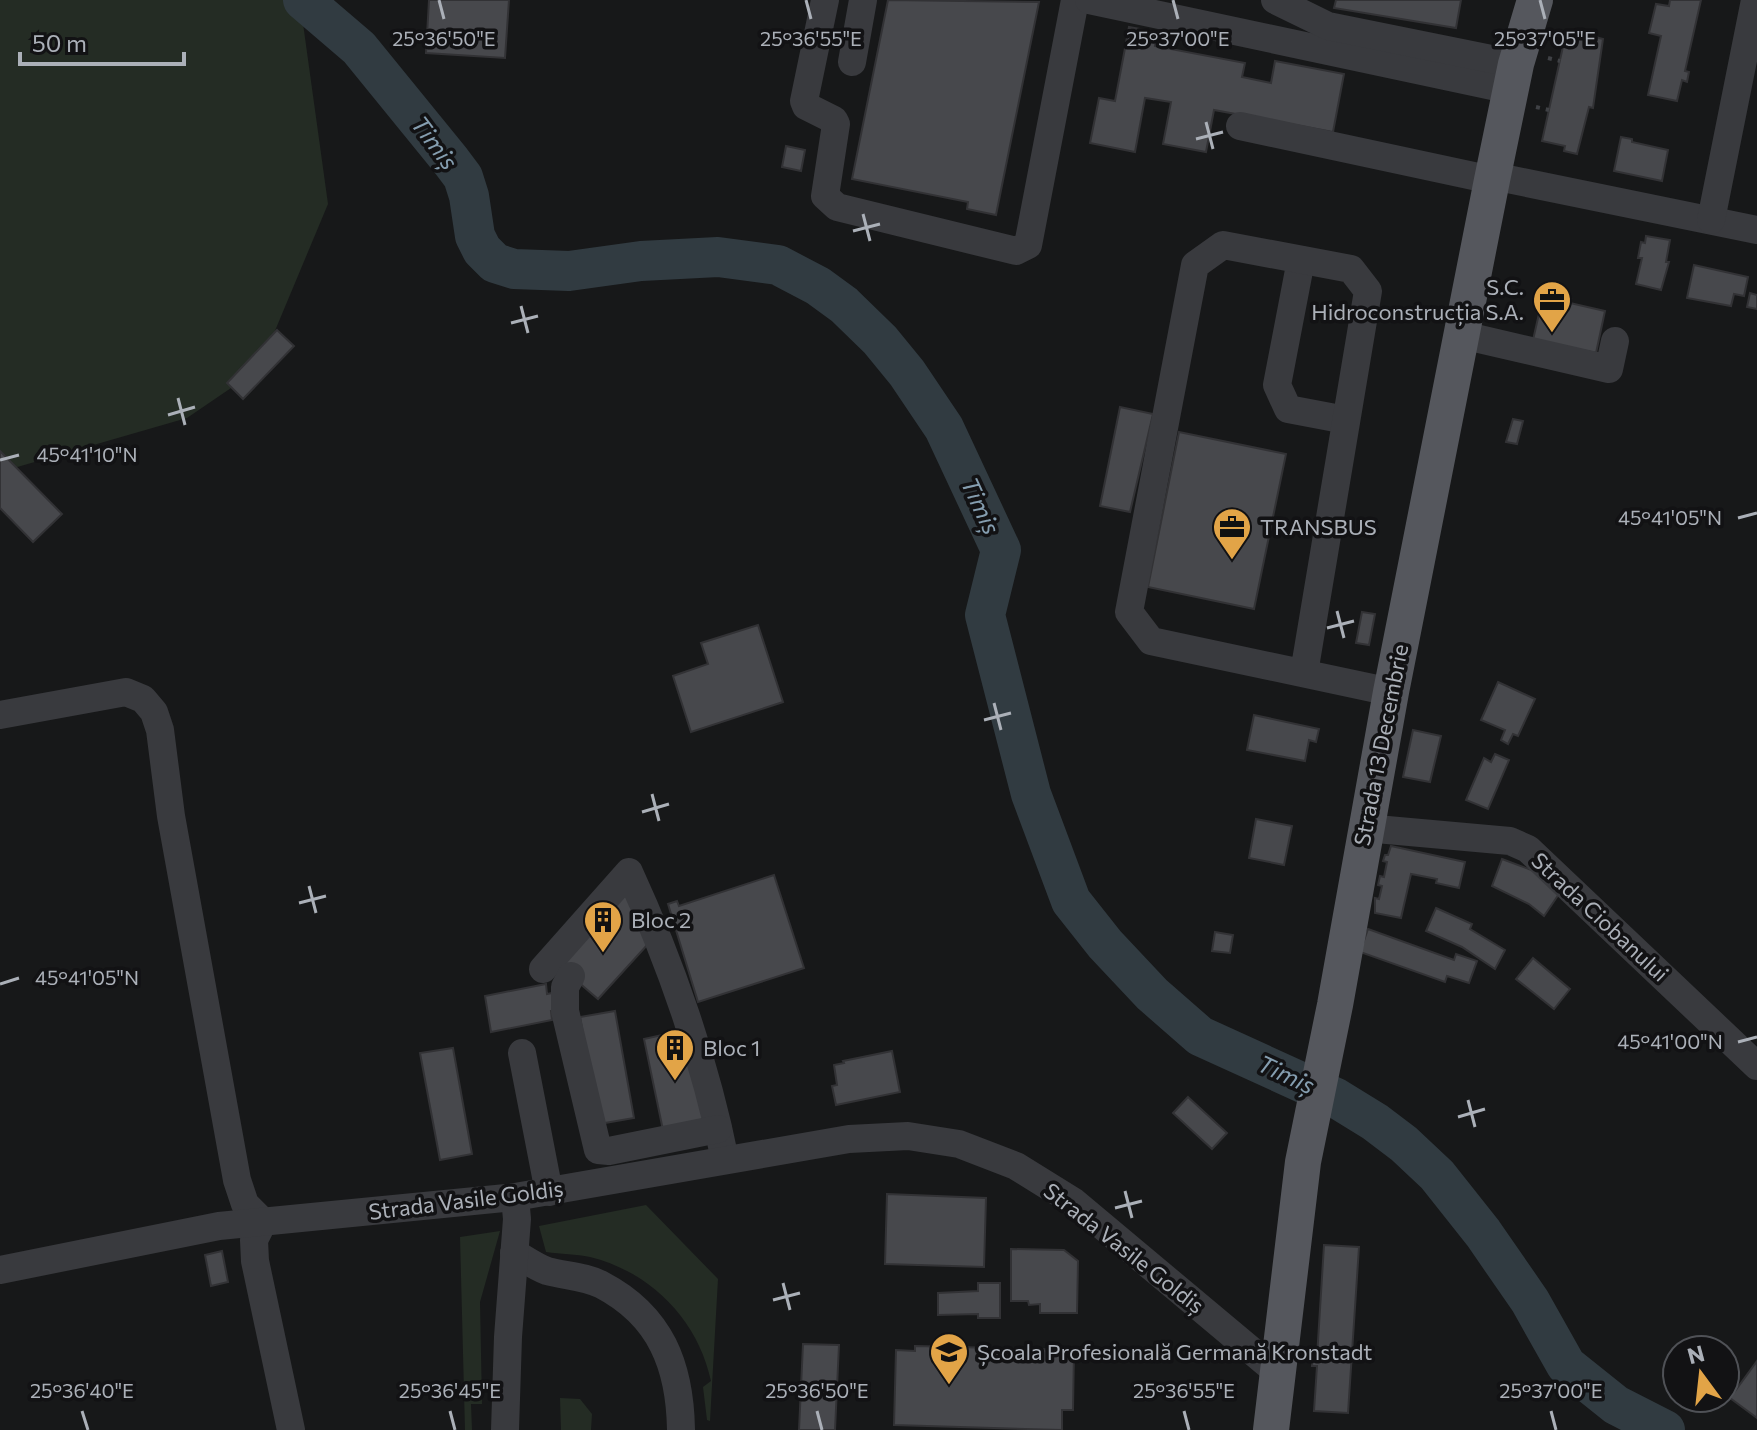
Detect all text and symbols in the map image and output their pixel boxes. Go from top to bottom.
scale bar [20,16,184,66]
text: 25°36'50"E [392,26,496,50]
text: 25°36'55"E [760,26,862,50]
text: 25°37'00"E [1126,26,1230,50]
text: 25°37'05"E [1494,26,1596,50]
text: 50 m [32,28,87,57]
water label: Timiș [404,110,465,176]
place label: S.C. Hidroconstrucția S.A. [1311,273,1524,326]
office icon: S.C. Hidroconstrucția S.A. [1531,279,1573,334]
text: 45°41'10"N [36,442,138,466]
water label: Timiș [954,472,1007,539]
text: 45°41'05"N [1618,505,1722,529]
office icon: TRANSBUS [1211,506,1253,561]
place label: TRANSBUS [1260,513,1377,540]
street label: Strada 13 Decembrie [1348,642,1413,848]
street label: Strada Ciobanului [1526,846,1674,987]
building icon: Bloc 2 [582,899,624,954]
place label: Bloc 2 [631,906,691,933]
text: 45°41'05"N [35,965,139,989]
building icon: Bloc 1 [654,1027,696,1082]
text: 45°41'00"N [1617,1029,1723,1053]
place label: Bloc 1 [703,1034,760,1061]
water label: Timiș [1253,1048,1320,1101]
street label: Strada Vasile Goldiș [367,1174,565,1226]
street label: Strada Vasile Goldiș [1038,1177,1210,1319]
school or university icon: Școala Profesională Germană Kronstadt [928,1331,970,1386]
north arrow [1661,1334,1741,1414]
place label: Școala Profesională Germană Kronstadt [977,1338,1372,1366]
text: N [1684,1339,1707,1369]
text: 25°36'40"E [30,1378,134,1402]
text: 25°36'45"E [399,1378,501,1402]
text: 25°36'50"E [765,1378,869,1402]
text: 25°36'55"E [1133,1378,1235,1402]
text: 25°37'00"E [1499,1378,1603,1402]

